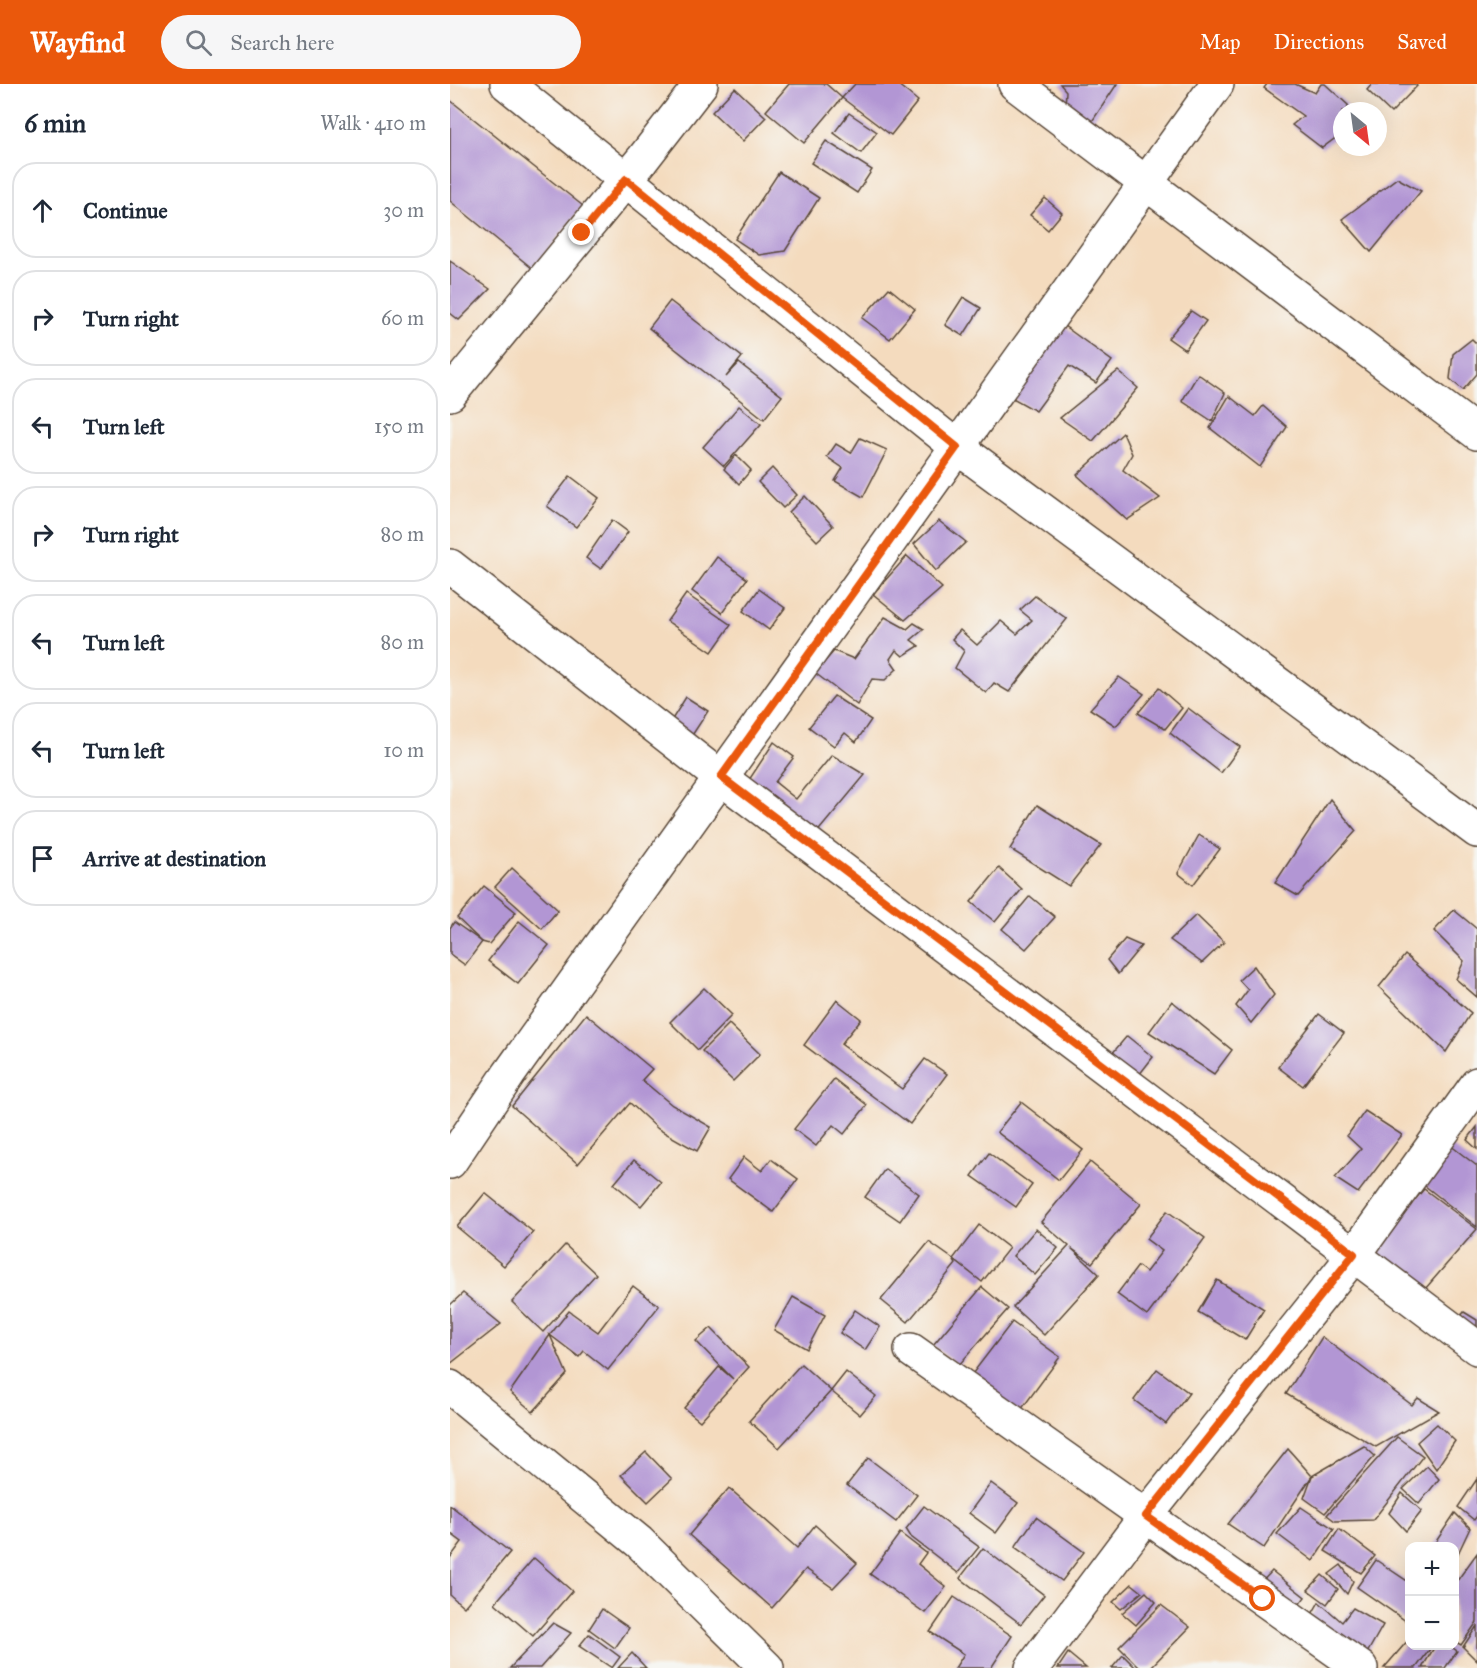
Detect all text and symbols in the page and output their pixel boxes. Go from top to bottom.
search box [161,15,581,69]
text: Wayfind [30,25,125,60]
icon: search [182,26,215,59]
text: Search here [230,29,334,56]
text: Map [1200,29,1241,55]
text: Directions [1274,29,1364,55]
text: Saved [1397,29,1447,55]
north arrow [1333,102,1387,156]
text: 6 min [24,107,86,139]
text: Walk · 410 m [320,111,426,135]
icon: ahead [26,194,59,227]
text: Continue [83,197,168,224]
text: 30 m [383,198,424,222]
route end [568,219,594,245]
icon: right [26,302,59,335]
text: Turn right [83,305,179,332]
text: 60 m [381,306,424,330]
icon: left [26,410,59,443]
text: Turn left [83,413,165,440]
text: 150 m [374,414,424,438]
icon: right [26,518,59,551]
text: Turn right [83,521,179,548]
text: 80 m [381,522,424,546]
icon: left [26,626,59,659]
text: Turn left [83,629,165,656]
text: 80 m [381,630,424,654]
icon: left [26,734,59,767]
text: Turn left [83,737,165,764]
text: 10 m [383,738,424,762]
icon: arrive [26,842,59,875]
text: Arrive at destination [83,845,266,872]
map controls [1405,1542,1459,1650]
button: + [1405,1542,1459,1596]
route start [1249,1585,1275,1611]
button: − [1405,1596,1459,1650]

